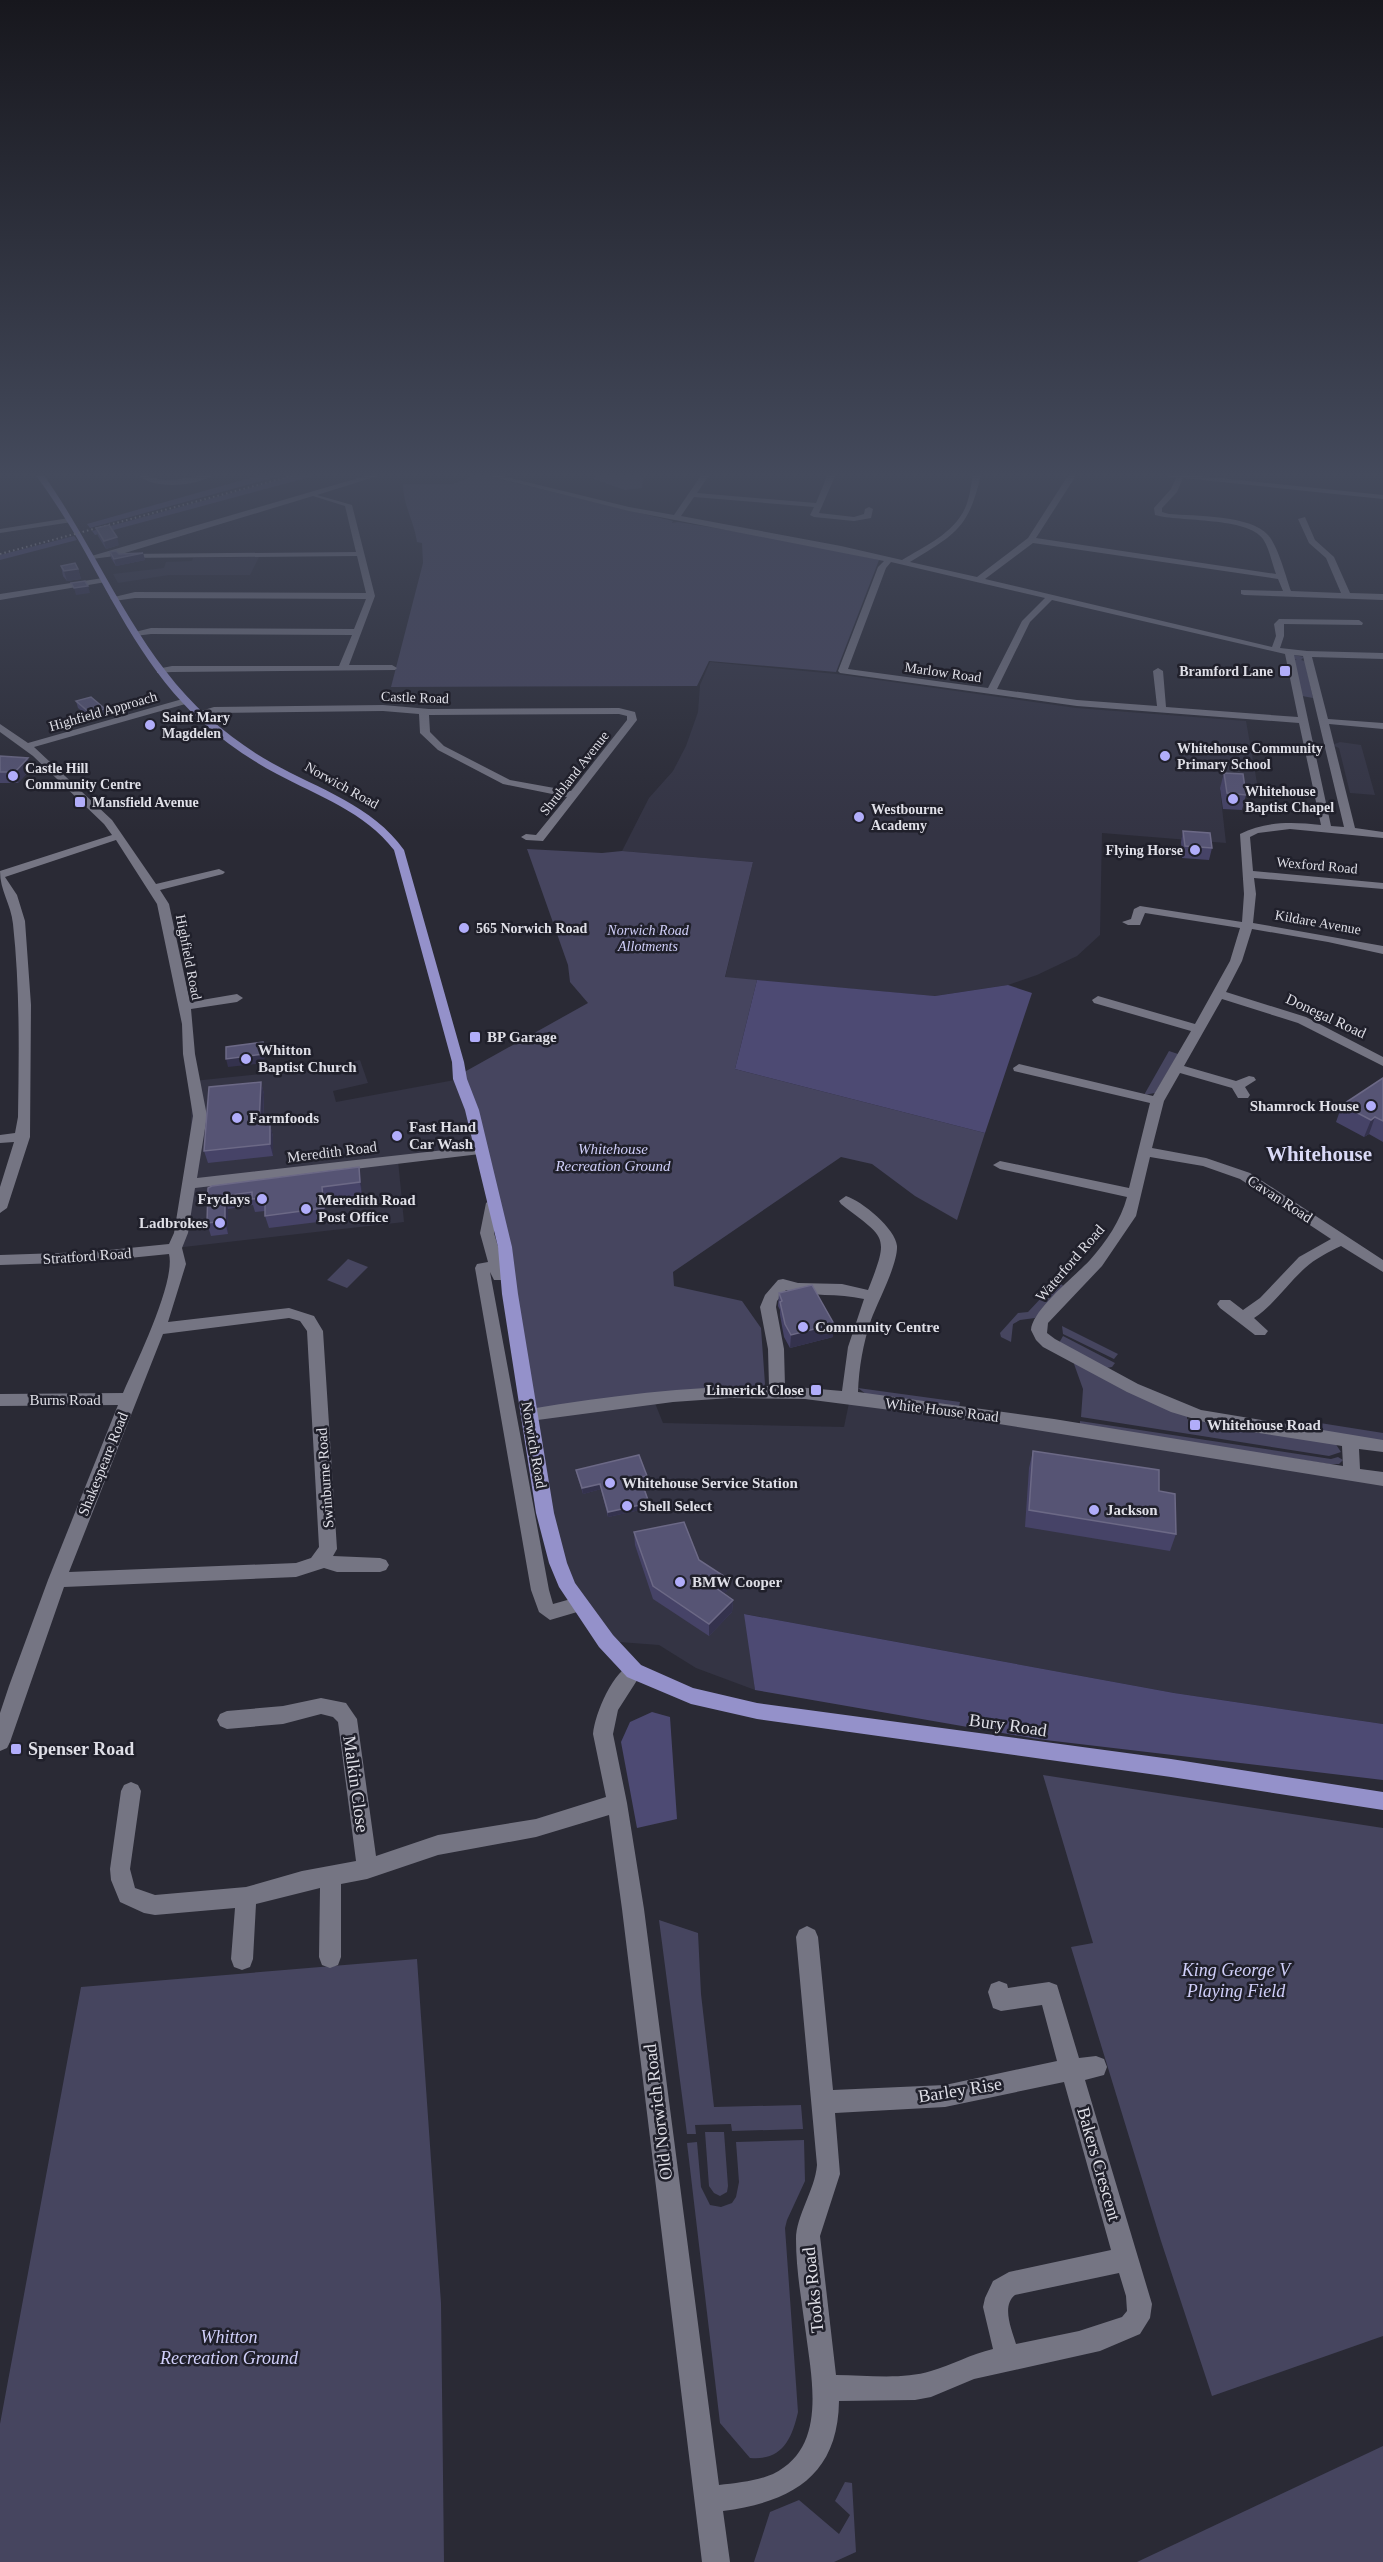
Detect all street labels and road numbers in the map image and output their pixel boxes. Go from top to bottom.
street label: Marlow Road [904,660,982,685]
street label: Highfield Approach [47,689,159,734]
street label: Castle Road [381,689,449,706]
street label: Shrubland Avenue [537,728,612,818]
street label: Norwich Road [302,759,381,812]
street label: Wexford Road [1276,854,1358,877]
street label: Kildare Avenue [1274,908,1362,937]
street label: Highfield Road [173,913,204,1001]
street label: Donegal Road [1284,991,1369,1042]
street label: Meredith Road [286,1138,378,1165]
street label: Cavan Road [1245,1172,1316,1226]
street label: Waterford Road [1033,1221,1108,1304]
street label: Stratford Road [42,1245,132,1267]
street label: Burns Road [29,1392,101,1408]
street label: White House Road [884,1395,1000,1425]
street label: Norwich Road [518,1400,550,1490]
street label: Shakespeare Road [75,1409,131,1518]
street label: Swinburne Road [313,1427,336,1529]
street label: Bury Road [968,1710,1048,1740]
street label: Malkin Close [339,1734,373,1834]
street label: Old Norwich Road [640,2043,676,2181]
street label: Barley Rise [917,2074,1003,2106]
street label: Bakers Crescent [1073,2105,1125,2223]
street label: Tooks Road [799,2246,827,2334]

